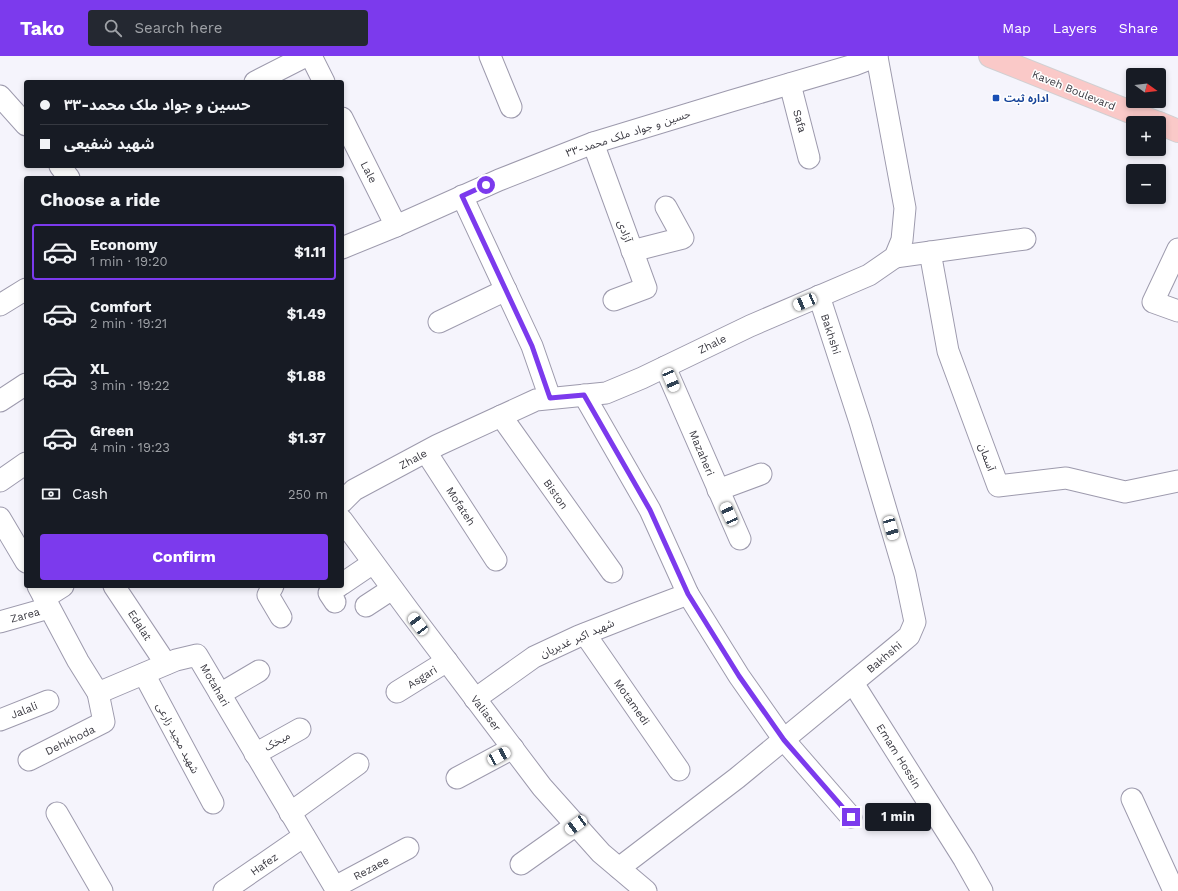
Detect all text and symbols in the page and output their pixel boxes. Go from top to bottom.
search box [88,10,368,46]
text: Tako [20,17,64,40]
icon: search [102,17,124,39]
text: Search here [134,19,222,37]
text: Map [1002,20,1031,36]
text: Layers [1053,20,1097,36]
text: Share [1119,20,1158,36]
street label: Kaveh Boulevard [1030,68,1117,113]
north arrow [1126,68,1166,108]
map controls [1126,68,1166,204]
place label: اداره ثبت [1004,92,1049,105]
marker: اداره ثبت [991,93,1001,103]
text: ۳۳-حسین و جواد ملک محمد [64,96,250,114]
street label: ۳۳-حسین و جواد ملک محمد [564,107,693,160]
street label: Safa [790,108,809,134]
button: + [1126,116,1166,156]
text: شهید شفیعی [64,135,154,153]
street label: Lale [358,159,379,185]
button: − [1126,164,1166,204]
route start [477,176,495,194]
text: Choose a ride [40,189,160,210]
street label: آزادی [615,218,635,245]
icon: car [42,234,78,270]
text: Economy [90,236,157,254]
text: $1.11 [294,243,326,261]
text: 1 min · 19:20 [90,254,168,269]
car [792,292,818,312]
icon: car [42,296,78,332]
text: Comfort [90,298,151,316]
text: $1.49 [287,305,326,323]
street label: Bakhshi [818,312,843,356]
text: 2 min · 19:21 [90,316,167,331]
street label: Zhale [696,332,728,357]
icon: car [42,358,78,394]
text: XL [90,360,109,378]
text: $1.88 [287,367,326,385]
car [661,367,681,393]
text: 3 min · 19:22 [90,378,170,393]
icon: car [42,420,78,456]
text: Green [90,422,134,440]
street label: Mazaheri [686,428,717,478]
text: $1.37 [288,429,326,447]
text: 4 min · 19:23 [90,440,170,455]
street label: آسمان [976,442,998,473]
street label: Zhale [397,447,429,472]
street label: Biston [541,477,571,512]
icon: cash [40,483,62,505]
street label: Mofateh [443,484,478,528]
text: Cash [72,485,108,503]
text: 250 m [288,487,328,502]
car [719,501,739,527]
car [882,515,900,541]
button: Confirm [40,534,328,580]
street label: Zarea [9,605,41,626]
street label: Edalat [125,608,154,643]
car [406,611,430,637]
street label: شهید اکبر غدیریان [538,616,617,661]
street label: Bakhshi [864,639,905,676]
street label: Motahari [197,662,232,709]
street label: Asgari [405,663,440,692]
street label: Motamedi [611,677,652,728]
street label: Valiaser [468,693,504,734]
street label: Jalali [9,699,40,722]
street label: شهید مجید زارعی [153,701,202,776]
street label: Emam Hossin [873,721,924,791]
street label: Dehkhoda [43,723,97,758]
street label: میخک [262,729,293,754]
car [486,745,512,767]
callout: 1 min [865,803,931,831]
route end [842,808,860,826]
text: 1 min [881,809,915,824]
car [563,813,589,837]
street label: Hafez [248,850,281,879]
street label: Rezaee [351,854,391,883]

